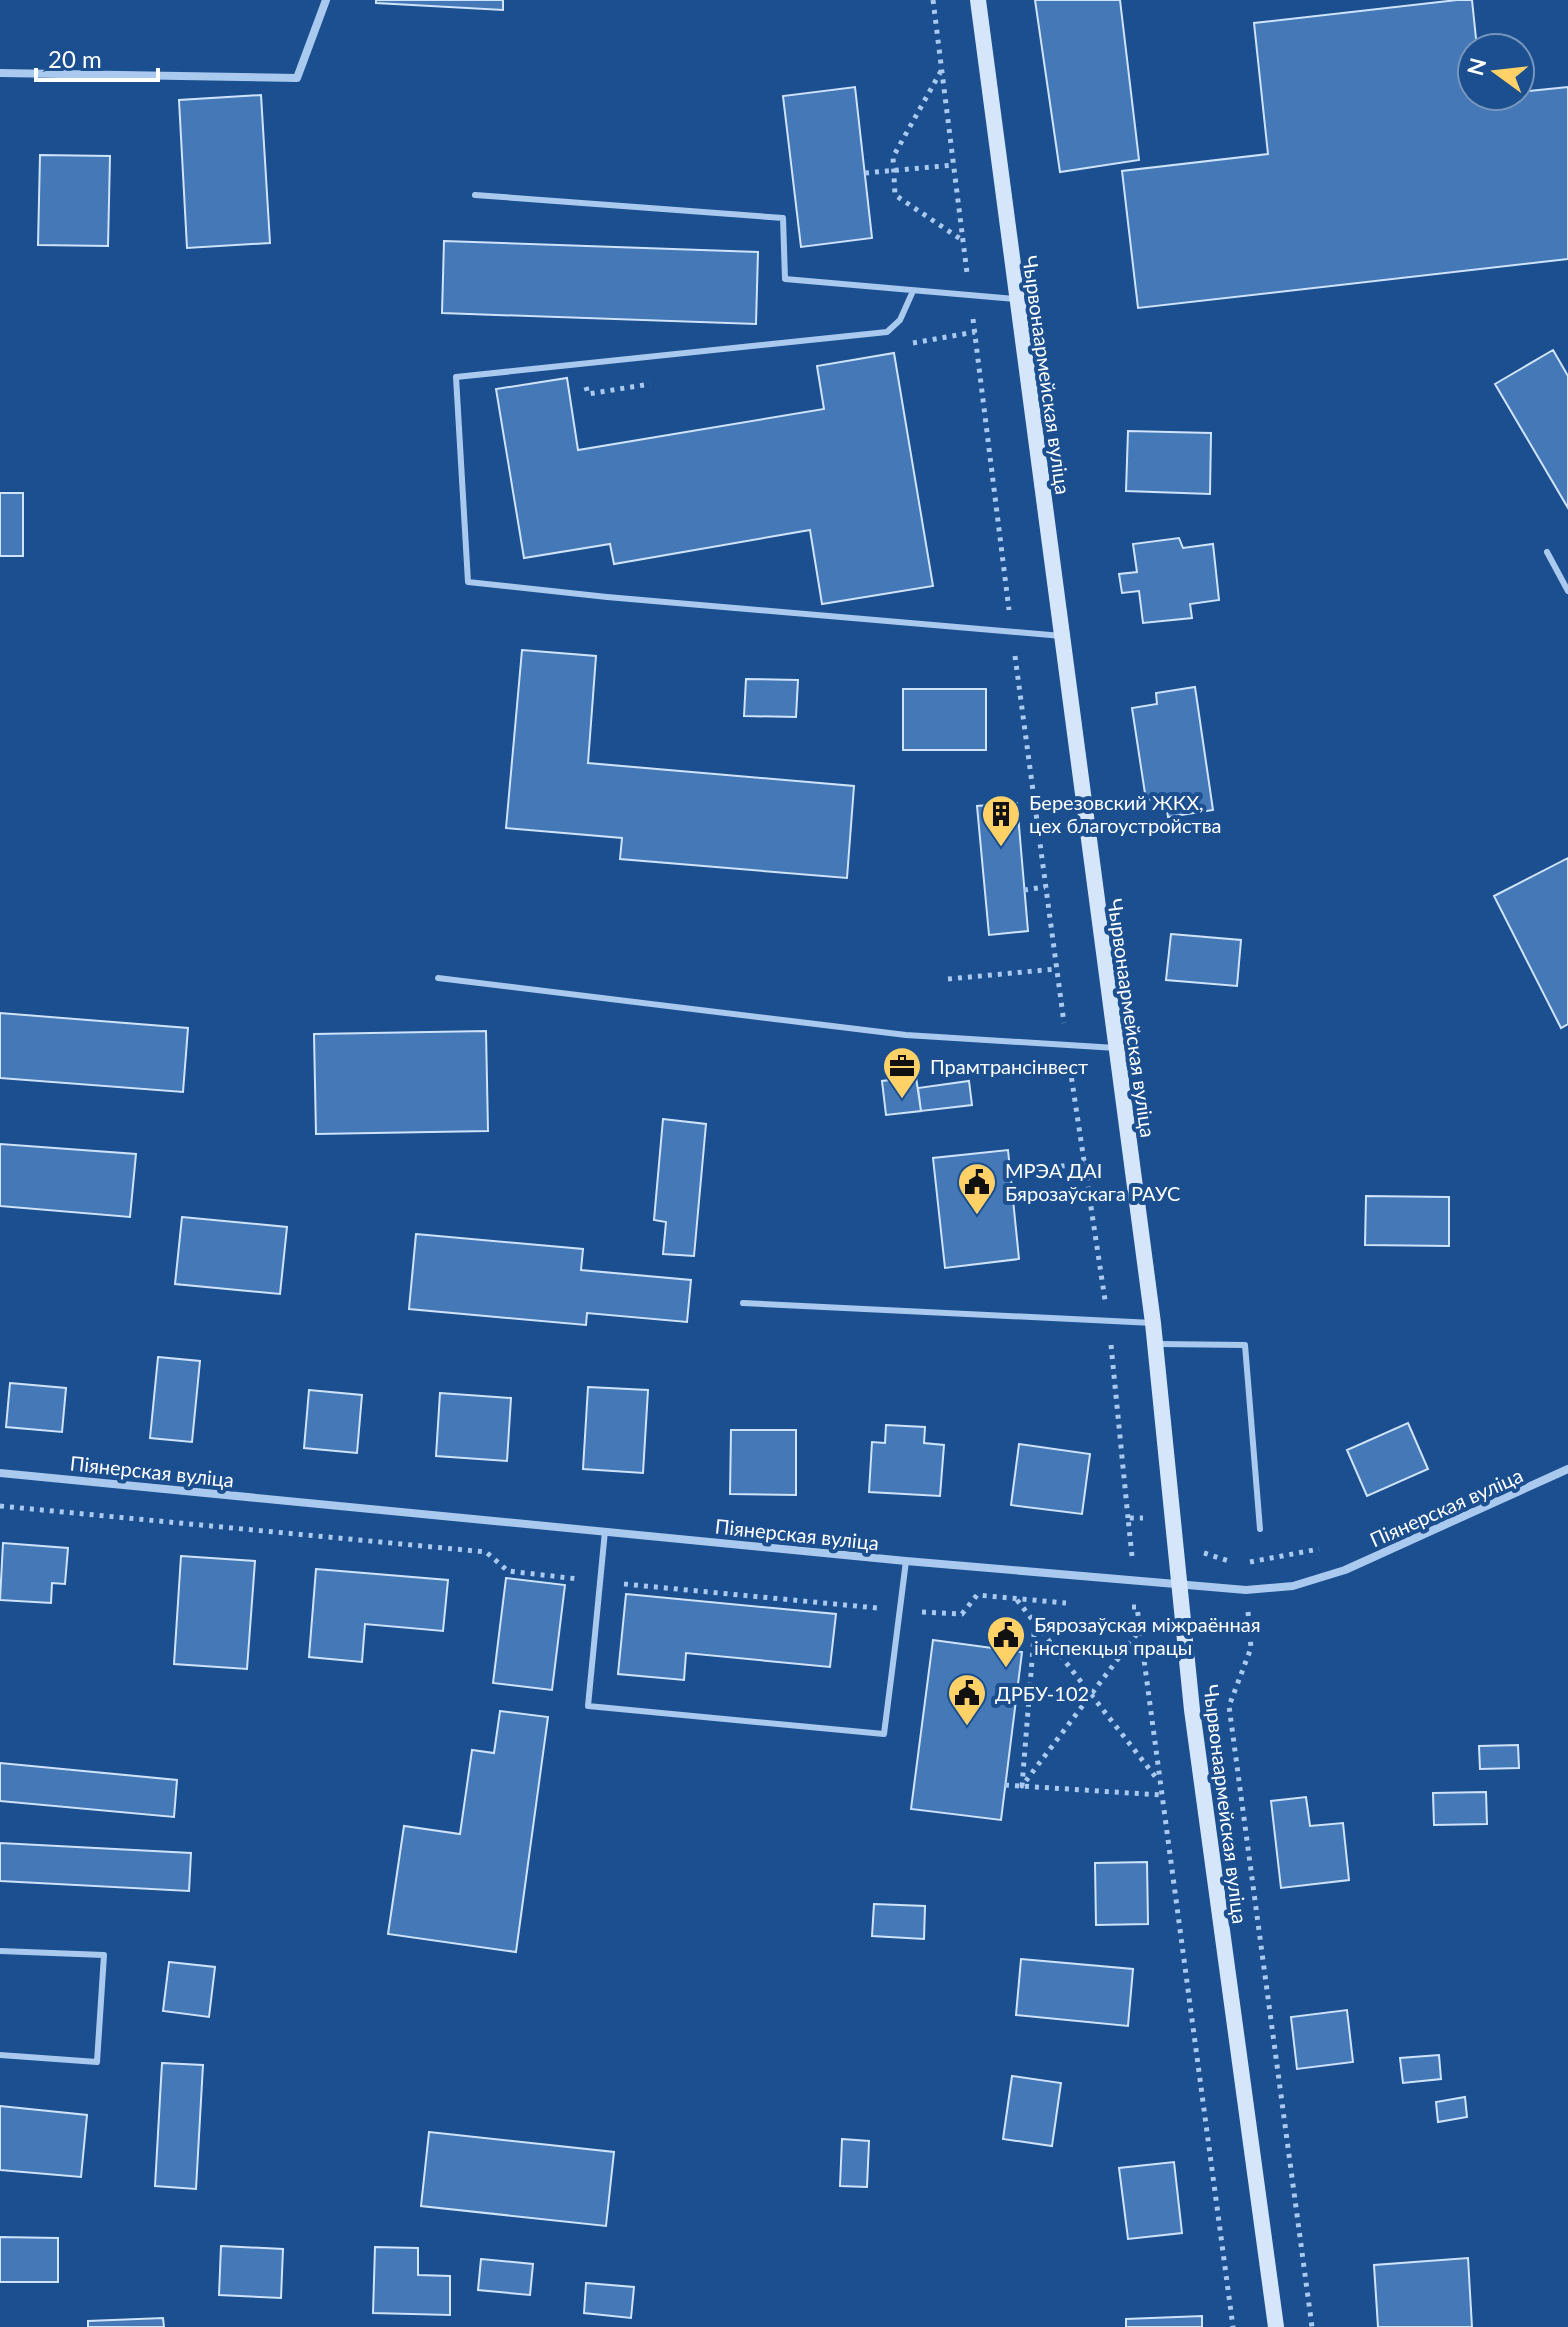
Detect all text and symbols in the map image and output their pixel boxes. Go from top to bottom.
scale bar [36,32,158,82]
north arrow [1456,32,1536,112]
text: 20 m [48,44,102,73]
text: N [1461,55,1491,78]
street label: Чырвонаармейская вуліца [1018,254,1076,496]
place label: Березовский ЖКХ, цех благоустройства [1029,790,1222,837]
building icon: Березовский ЖКХ, цех благоустройства [980,793,1022,848]
street label: Чырвонаармейская вуліца [1103,897,1161,1139]
office icon: Прамтрансінвест [881,1045,923,1100]
place label: Прамтрансінвест [930,1054,1088,1078]
place label: МРЭА ДАІ Бярозаўскага РАУС [1005,1158,1180,1205]
public building icon: МРЭА ДАІ Бярозаўскага РАУС [956,1161,998,1216]
street label: Піянерская вуліца [69,1450,235,1492]
street label: Піянерская вуліца [1366,1463,1526,1551]
street label: Піянерская вуліца [714,1513,880,1555]
place label: Бярозаўская міжраённая інспекцыя працы [1034,1612,1261,1659]
public building icon: Бярозаўская міжраённая інспекцыя працы [985,1614,1027,1669]
public building icon: ДРБУ-102 [946,1672,988,1727]
place label: ДРБУ-102 [995,1681,1089,1705]
street label: Чырвонаармейская вуліца [1199,1683,1253,1925]

